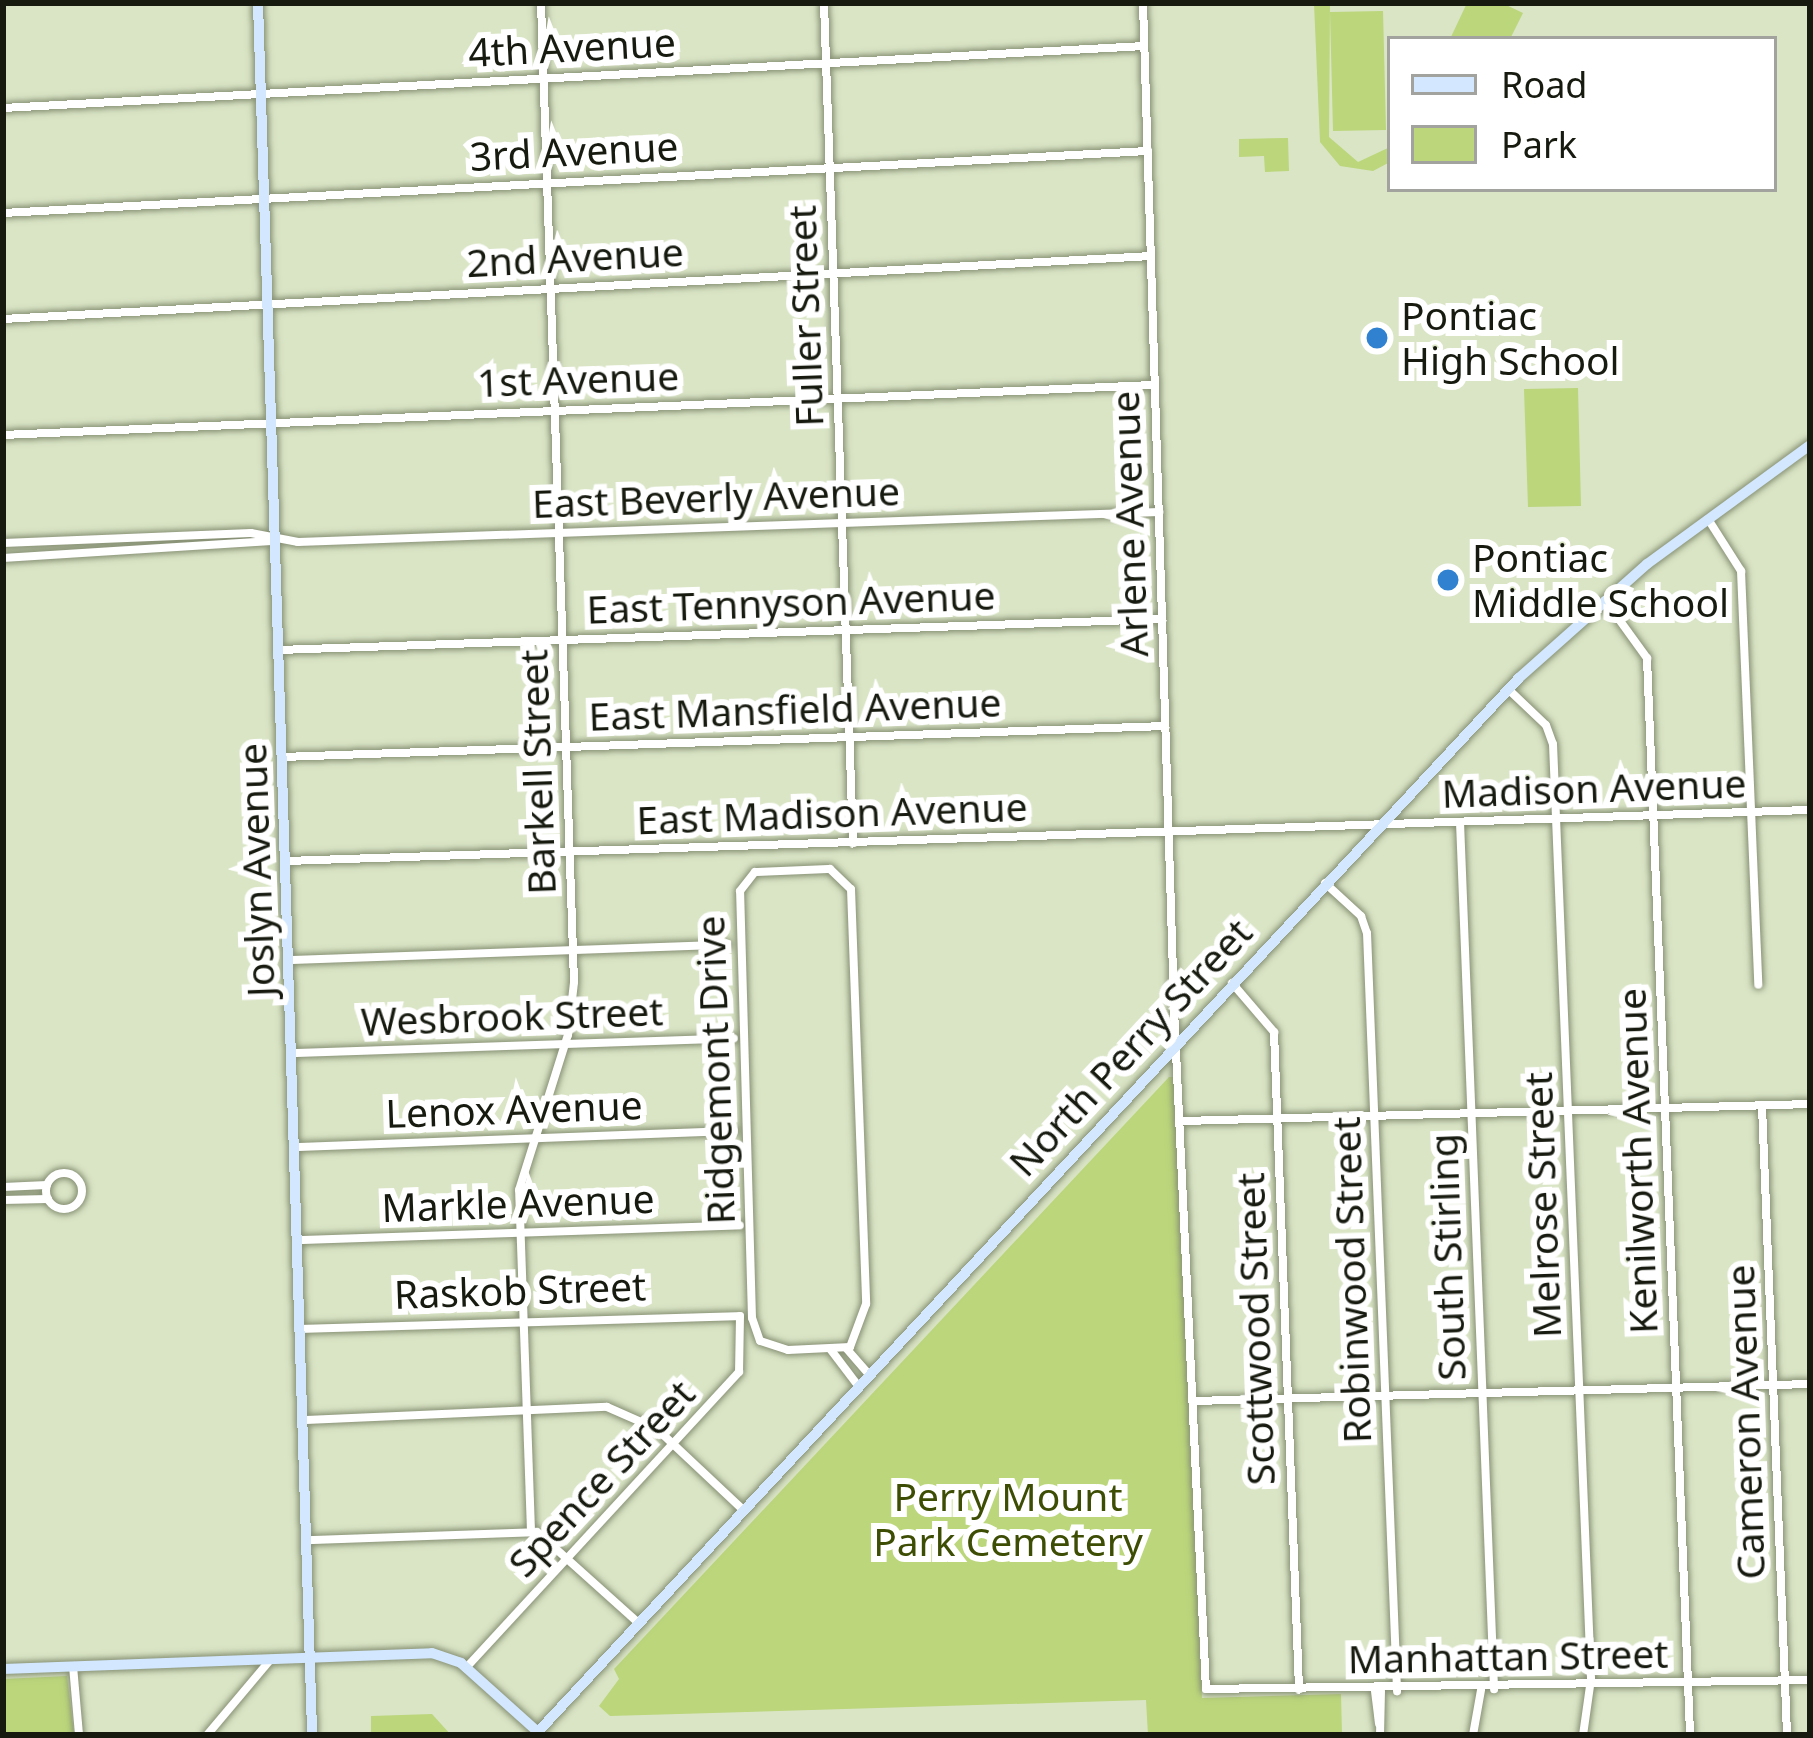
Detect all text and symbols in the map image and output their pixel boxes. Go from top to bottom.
street label: 4th Avenue [467,18,677,76]
legend [1387,36,1777,192]
text: Road [1501,60,1588,109]
text: Park [1501,120,1577,169]
street label: 3rd Avenue [469,122,679,180]
street label: Fuller Street [778,204,832,428]
street label: 2nd Avenue [465,228,685,286]
place label: Pontiac High School [1401,293,1620,384]
marker: Pontiac High School [1364,325,1390,351]
street label: 1st Avenue [476,352,680,406]
street label: Arlene Avenue [1101,390,1157,658]
street label: East Beverly Avenue [531,467,901,527]
place label: Pontiac Middle School [1472,535,1729,626]
marker: Pontiac Middle School [1435,567,1461,593]
street label: East Tennyson Avenue [586,571,996,633]
street label: Barkell Street [509,649,565,895]
street label: East Mansfield Avenue [588,678,1002,740]
street label: Joslyn Avenue [228,742,284,998]
street label: Madison Avenue [1441,759,1747,817]
street label: East Madison Avenue [636,783,1028,843]
street label: North Perry Street [999,909,1261,1185]
street label: Ridgemont Drive [686,915,744,1225]
street label: Wesbrook Street [360,987,664,1045]
street label: Kenilworth Avenue [1608,987,1666,1335]
street label: Melrose Street [1514,1071,1570,1339]
street label: Lenox Avenue [385,1081,643,1137]
street label: Robinwood Street [1322,1116,1380,1444]
street label: South Stirling [1419,1133,1475,1381]
street label: Scottwood Street [1226,1172,1284,1486]
street label: Markle Avenue [381,1175,655,1231]
street label: Raskob Street [393,1262,647,1318]
street label: Cameron Avenue [1716,1264,1774,1580]
street label: Spence Street [498,1370,704,1586]
park label: Perry Mount Park Cemetery [873,1474,1143,1565]
street label: Manhattan Street [1347,1630,1669,1682]

